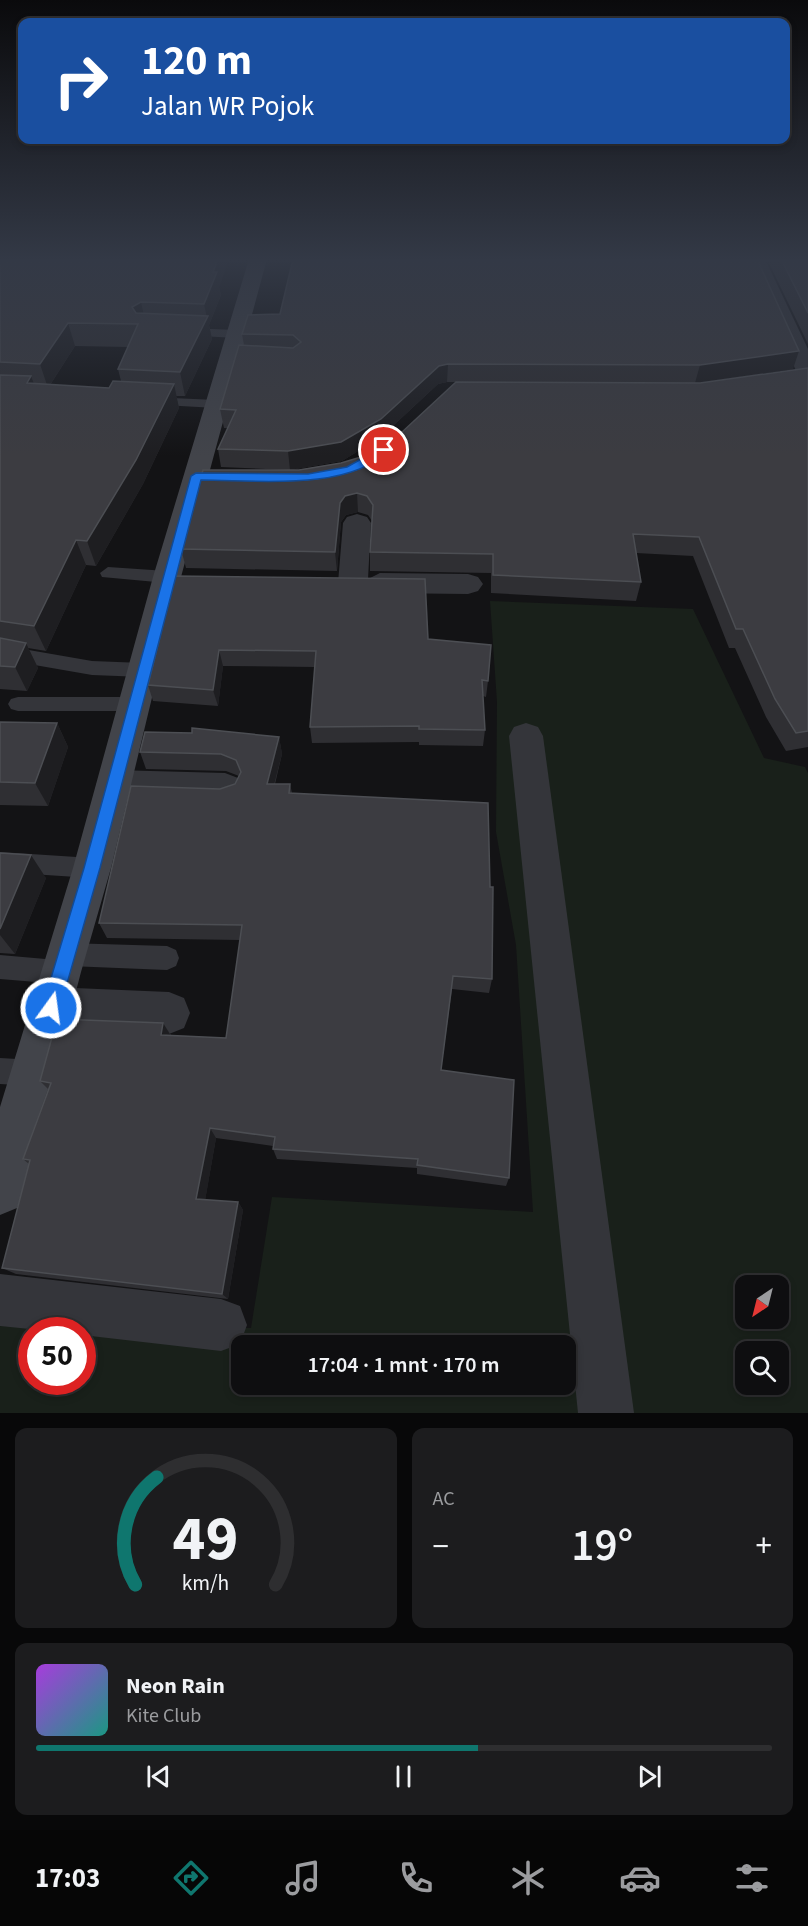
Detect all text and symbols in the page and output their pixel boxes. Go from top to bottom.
text: 120 m [141,31,252,91]
icon: right [42,42,120,120]
text: Jalan WR Pojok [141,87,314,126]
pin [358,424,409,475]
icon: arrive [367,433,400,466]
position arrow [19,976,83,1040]
north arrow [735,1275,789,1329]
map controls [735,1275,789,1395]
speed limit sign: 50 [18,1317,96,1395]
button: search [735,1341,789,1395]
text: 17:04 · 1 mnt · 170 m [307,1349,500,1381]
text: AC [433,1485,455,1513]
text: 49 [173,1495,239,1584]
text: 19° [571,1514,633,1578]
text: − [433,1523,449,1570]
text: + [756,1523,772,1570]
text: km/h [182,1568,230,1599]
text: Neon Rain [126,1670,225,1702]
text: Kite Club [126,1702,201,1730]
icon: previous [142,1760,175,1793]
icon: pause [387,1760,420,1793]
icon: next [633,1760,666,1793]
icon: directions [170,1857,212,1899]
icon: music [282,1857,324,1899]
icon: phone [395,1857,437,1899]
icon: climate [507,1857,549,1899]
icon: car [619,1857,661,1899]
icon: filters [731,1857,773,1899]
text: 17:03 [35,1859,100,1898]

